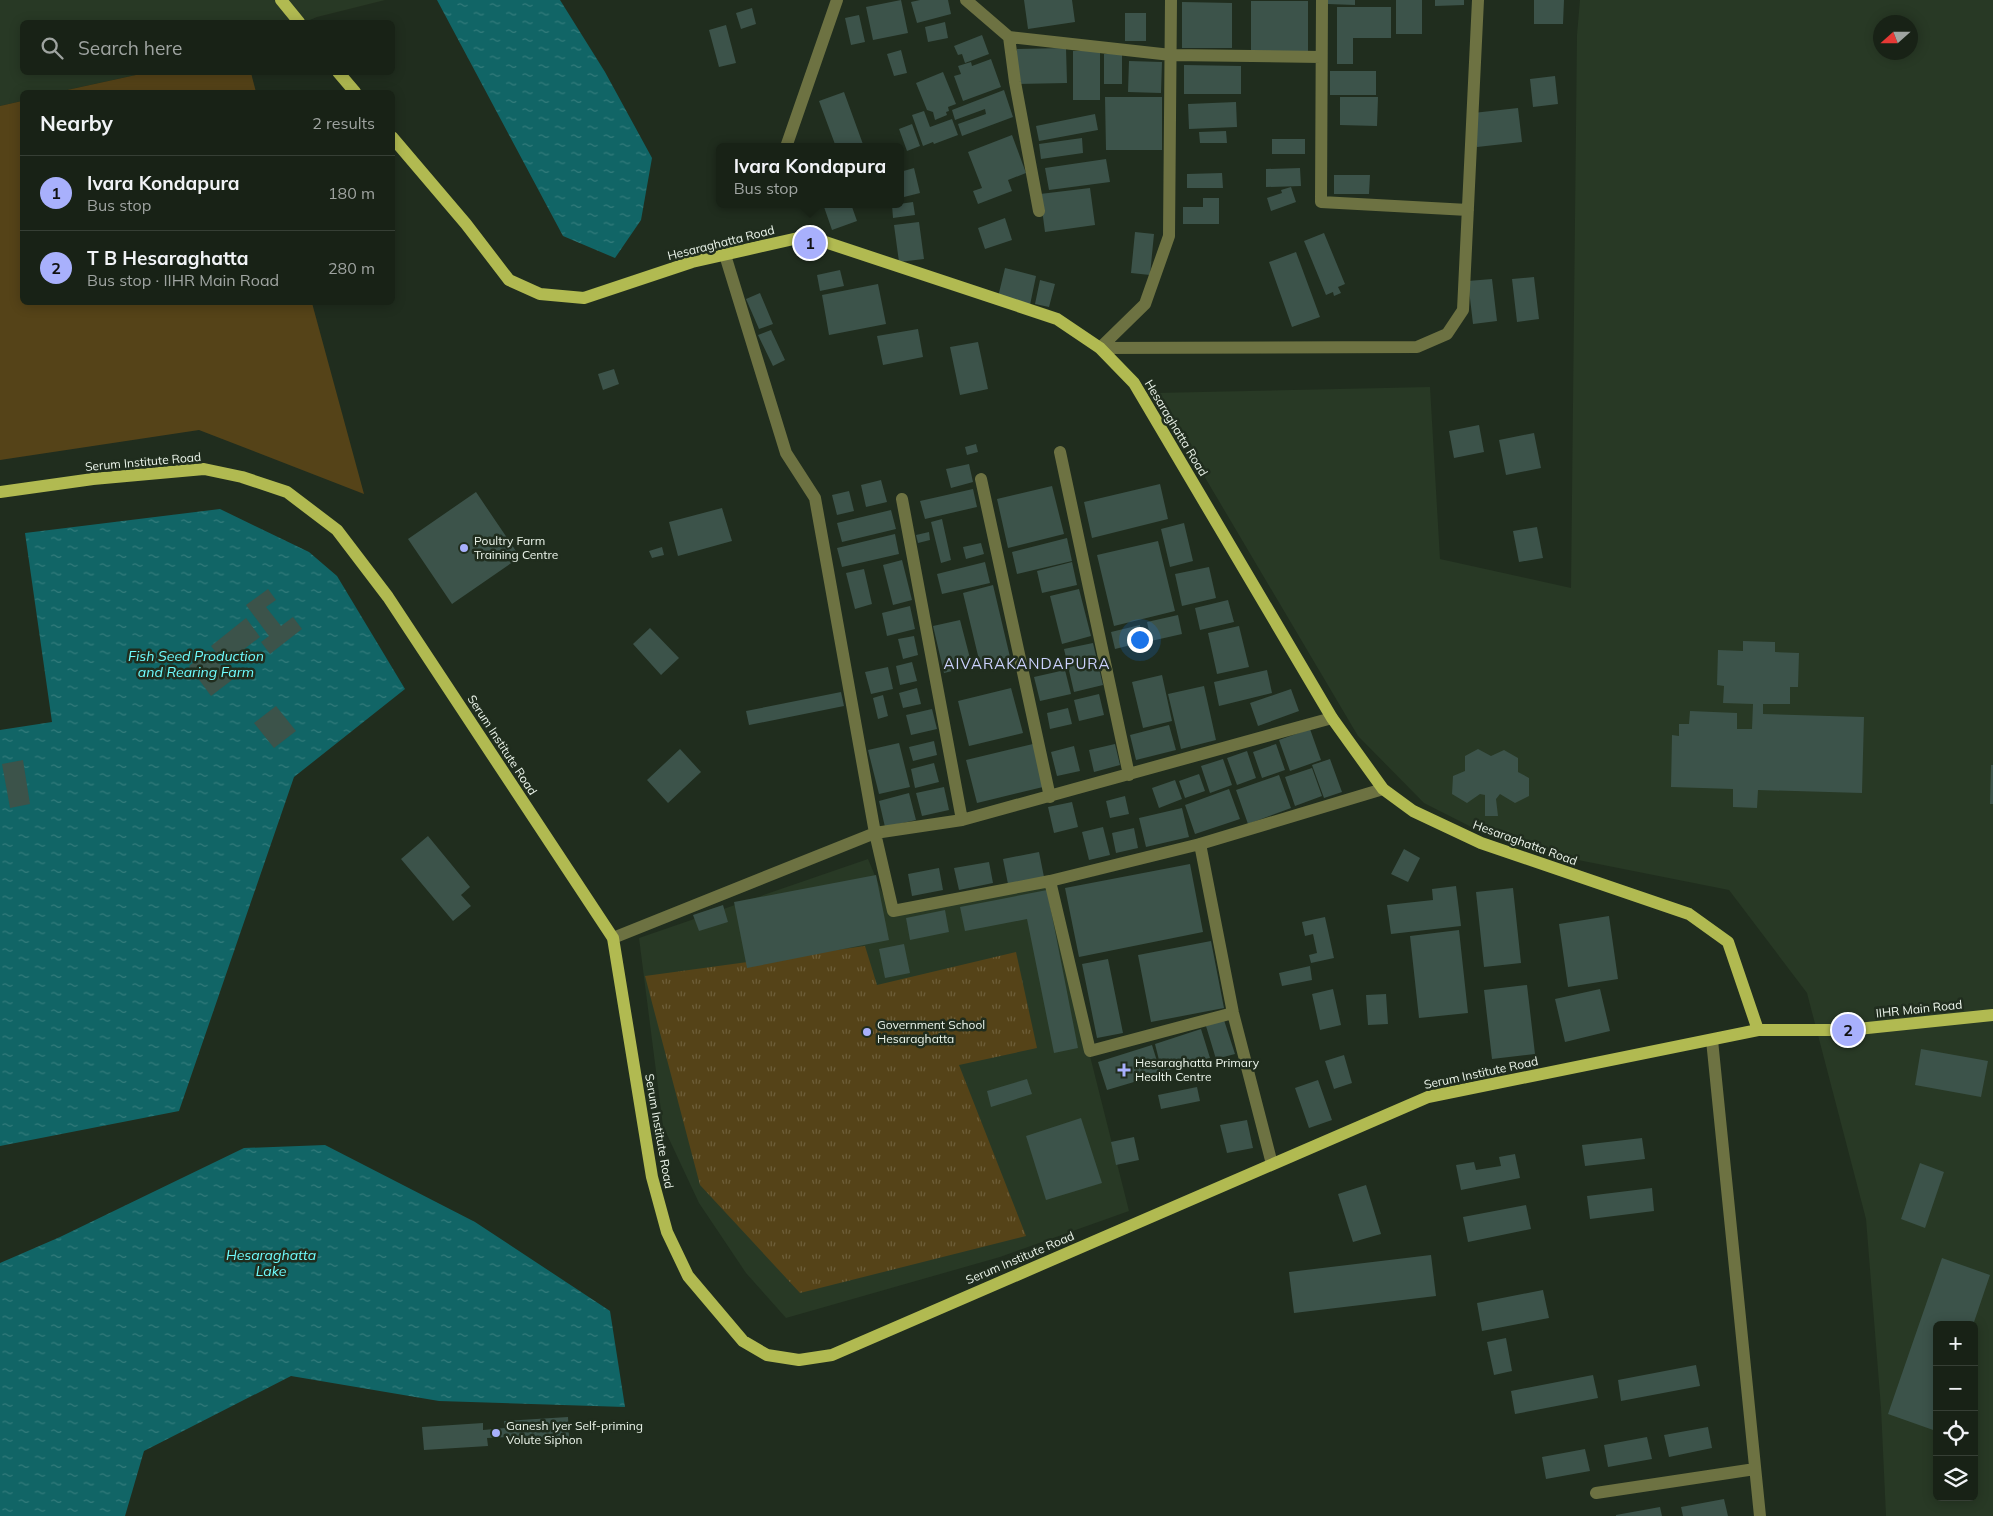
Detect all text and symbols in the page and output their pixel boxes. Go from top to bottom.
north arrow [1873,15,1918,60]
search box [20,20,395,75]
icon: search [38,34,66,62]
text: Search here [78,36,182,60]
text: Nearby [40,110,113,136]
text: 2 results [312,113,375,133]
popup [716,143,904,208]
text: Ivara Kondapura [734,154,886,178]
text: Ivara Kondapura [87,171,240,195]
text: Bus stop [734,178,798,198]
text: 1 [51,183,61,203]
text: 180 m [328,183,375,203]
text: Bus stop [87,195,151,215]
street label: Hesaraghatta Road [666,222,776,263]
pin: 1 [794,224,826,262]
text: T B Hesaraghatta [87,246,249,270]
text: 2 [51,258,61,278]
text: 280 m [328,258,375,278]
text: Bus stop · IIHR Main Road [87,270,279,290]
street label: Hesaraghatta Road [1142,377,1211,479]
street label: Serum Institute Road [84,449,202,474]
place label: Poultry Farm Training Centre [474,533,558,562]
marker: Poultry Farm Training Centre [458,542,470,554]
your location [1127,627,1153,653]
water label: Fish Seed Production and Rearing Farm [128,647,264,681]
district label: AIVARAKANDAPURA [943,654,1111,673]
street label: Serum Institute Road [464,692,540,798]
street label: Hesaraghatta Road [1471,817,1579,868]
street label: IIHR Main Road [1875,997,1963,1020]
pin: 2 [1832,1011,1864,1049]
place label: Government School Hesaraghatta [877,1017,985,1046]
marker: Government School Hesaraghatta [861,1026,873,1038]
street label: Serum Institute Road [1422,1053,1539,1092]
place label: Hesaraghatta Primary Health Centre [1135,1055,1260,1084]
marker: Hesaraghatta Primary Health Centre [1117,1063,1131,1077]
street label: Serum Institute Road [642,1072,677,1190]
street label: Serum Institute Road [963,1228,1076,1287]
water label: Hesaraghatta Lake [226,1246,316,1280]
map controls [1933,1321,1978,1501]
button: + [1933,1321,1978,1366]
button: − [1933,1366,1978,1411]
button: locate [1933,1411,1978,1456]
place label: Ganesh Iyer Self-priming Volute Siphon [506,1418,643,1447]
marker: Ganesh Iyer Self-priming Volute Siphon [490,1427,502,1439]
button: layers [1933,1456,1978,1501]

